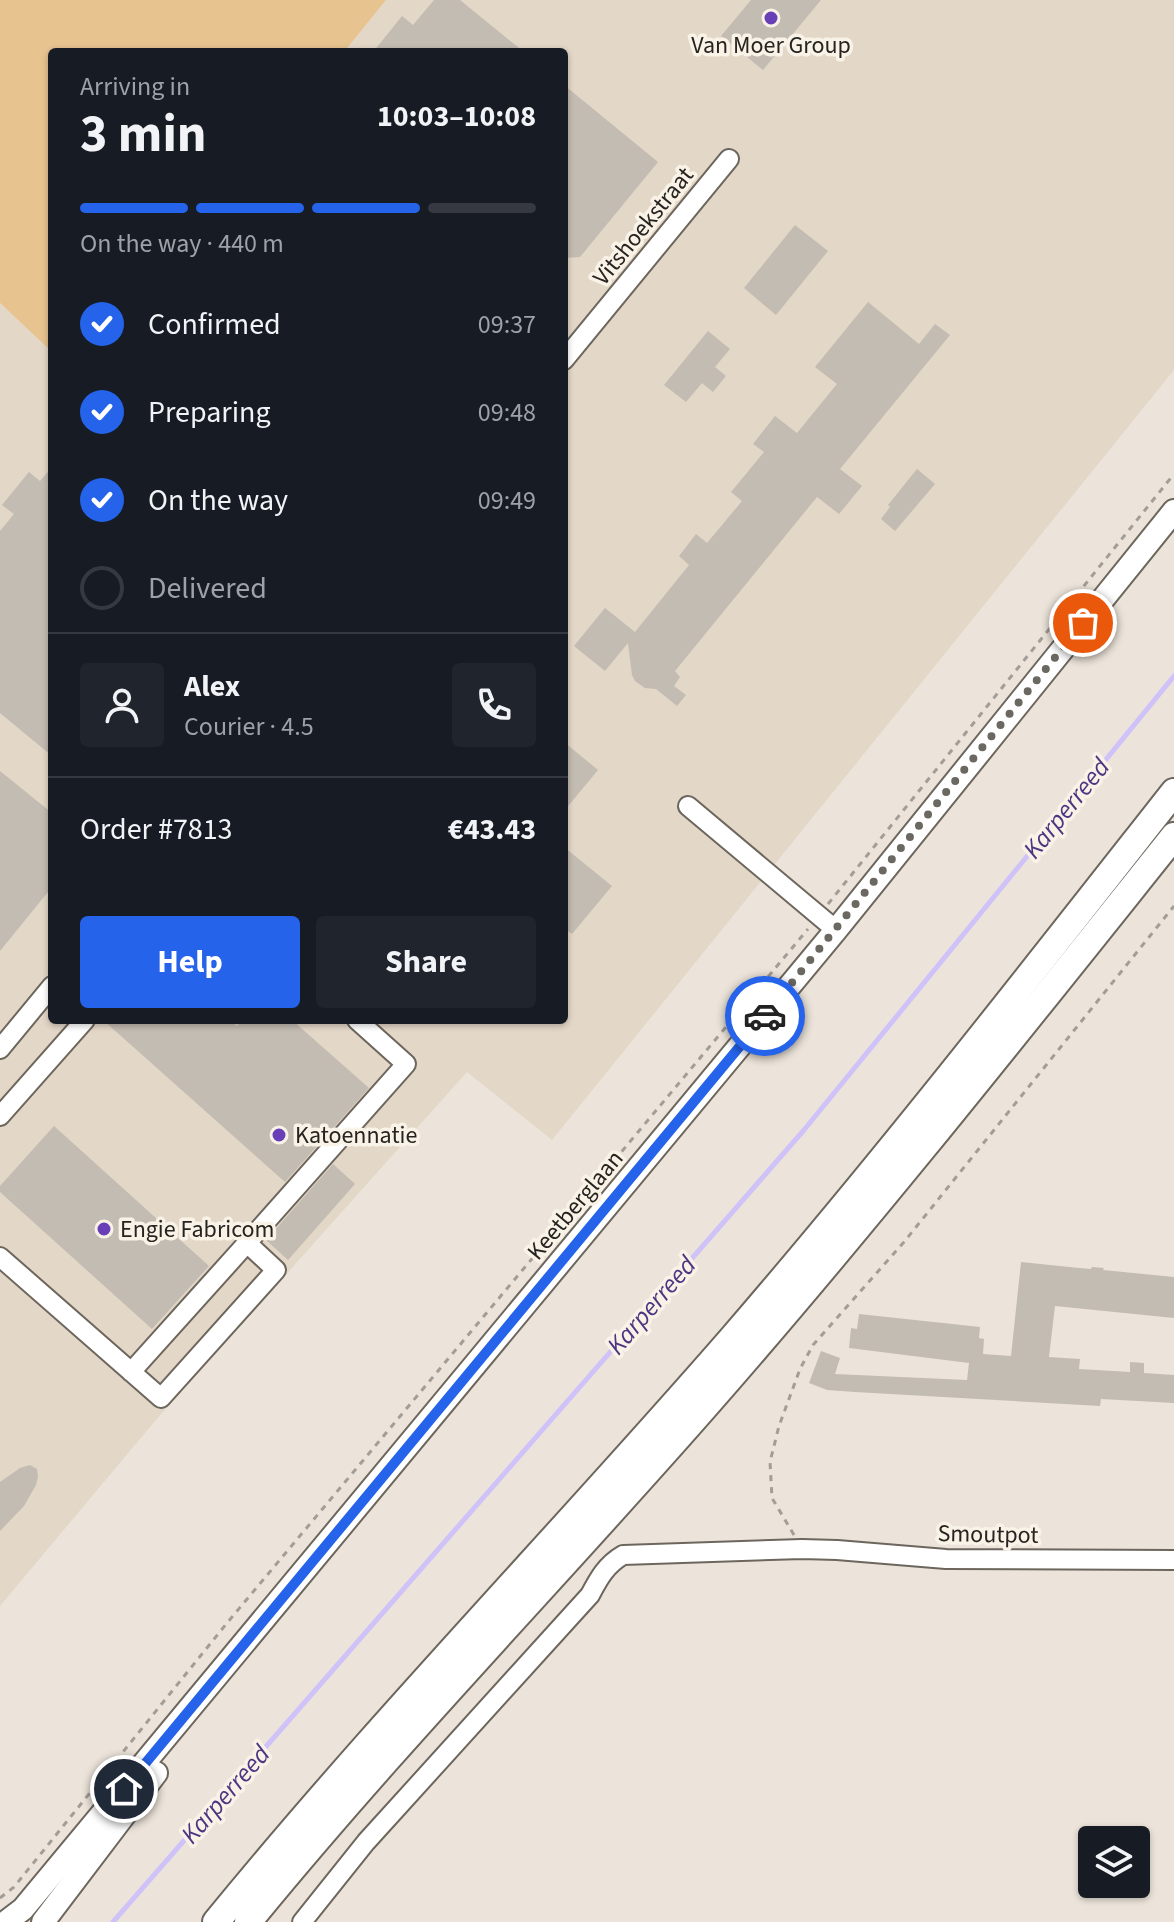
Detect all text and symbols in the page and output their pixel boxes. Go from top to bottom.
marker: Van Moer Group [762,9,780,27]
place label: Van Moer Group [691,28,851,63]
text: Arriving in [80,68,190,105]
text: 10:03–10:08 [377,95,536,138]
text: 3 min [80,98,207,172]
street label: Vitshoekstraat [585,160,702,293]
text: On the way · 440 m [80,225,284,262]
icon: check [80,302,124,346]
text: Confirmed [148,303,281,346]
text: 09:37 [478,306,536,343]
icon: check [80,390,124,434]
text: Preparing [148,391,271,434]
text: 09:48 [478,394,536,431]
icon: check [80,478,124,522]
text: On the way [148,479,288,522]
text: 09:49 [478,482,536,519]
text: Delivered [148,567,267,610]
pin [1049,589,1117,657]
icon: bag [1061,601,1105,645]
button: person [80,663,164,747]
button: phone [452,663,536,747]
text: Alex [184,665,240,708]
text: Courier · 4.5 [184,708,314,745]
water label: Karperreed [1014,749,1119,867]
text: Order #7813 [80,808,233,851]
text: €43.43 [448,808,536,851]
button: Help [80,916,300,1008]
button: Share [316,916,536,1008]
courier [725,976,805,1056]
icon: car [743,994,787,1038]
place label: Katoennatie [295,1118,417,1153]
marker: Katoennatie [270,1126,288,1144]
street label: Keetberglaan [519,1143,632,1268]
place label: Engie Fabricom [120,1212,274,1247]
marker: Engie Fabricom [95,1220,113,1238]
water label: Karperreed [598,1247,705,1363]
street label: Smoutpot [937,1516,1039,1553]
water label: Karperreed [172,1736,279,1852]
pin [90,1755,158,1823]
icon: home [102,1767,146,1811]
map controls [1078,1826,1150,1898]
button: layers [1078,1826,1150,1898]

